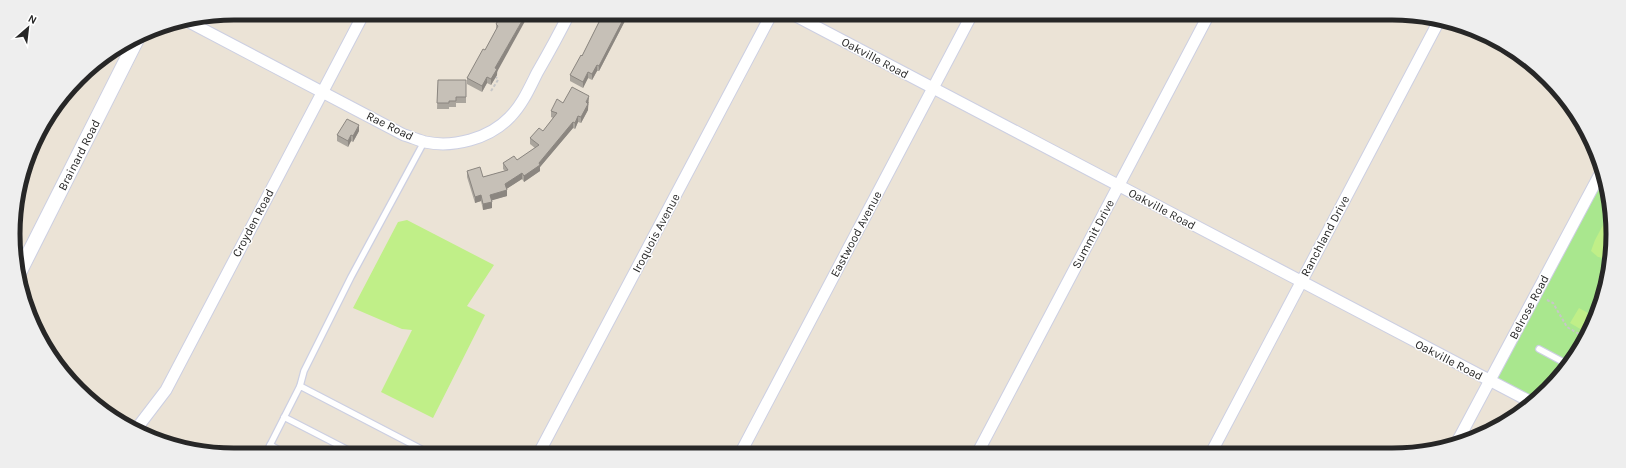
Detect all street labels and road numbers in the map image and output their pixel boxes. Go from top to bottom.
street label: Oakville Road [839,34,911,82]
street label: Rae Road [364,109,416,143]
street label: Brainard Road [55,117,103,193]
street label: Oakville Road [1126,185,1198,233]
street label: Croyden Road [229,187,277,259]
street label: Eastwood Avenue [827,189,885,279]
street label: Iroquois Avenue [629,191,683,275]
street label: Ranchland Drive [1298,193,1352,279]
street label: Summit Drive [1069,197,1117,271]
street label: Belrose Road [1506,272,1552,342]
street label: Oakville Road [1413,337,1485,383]

